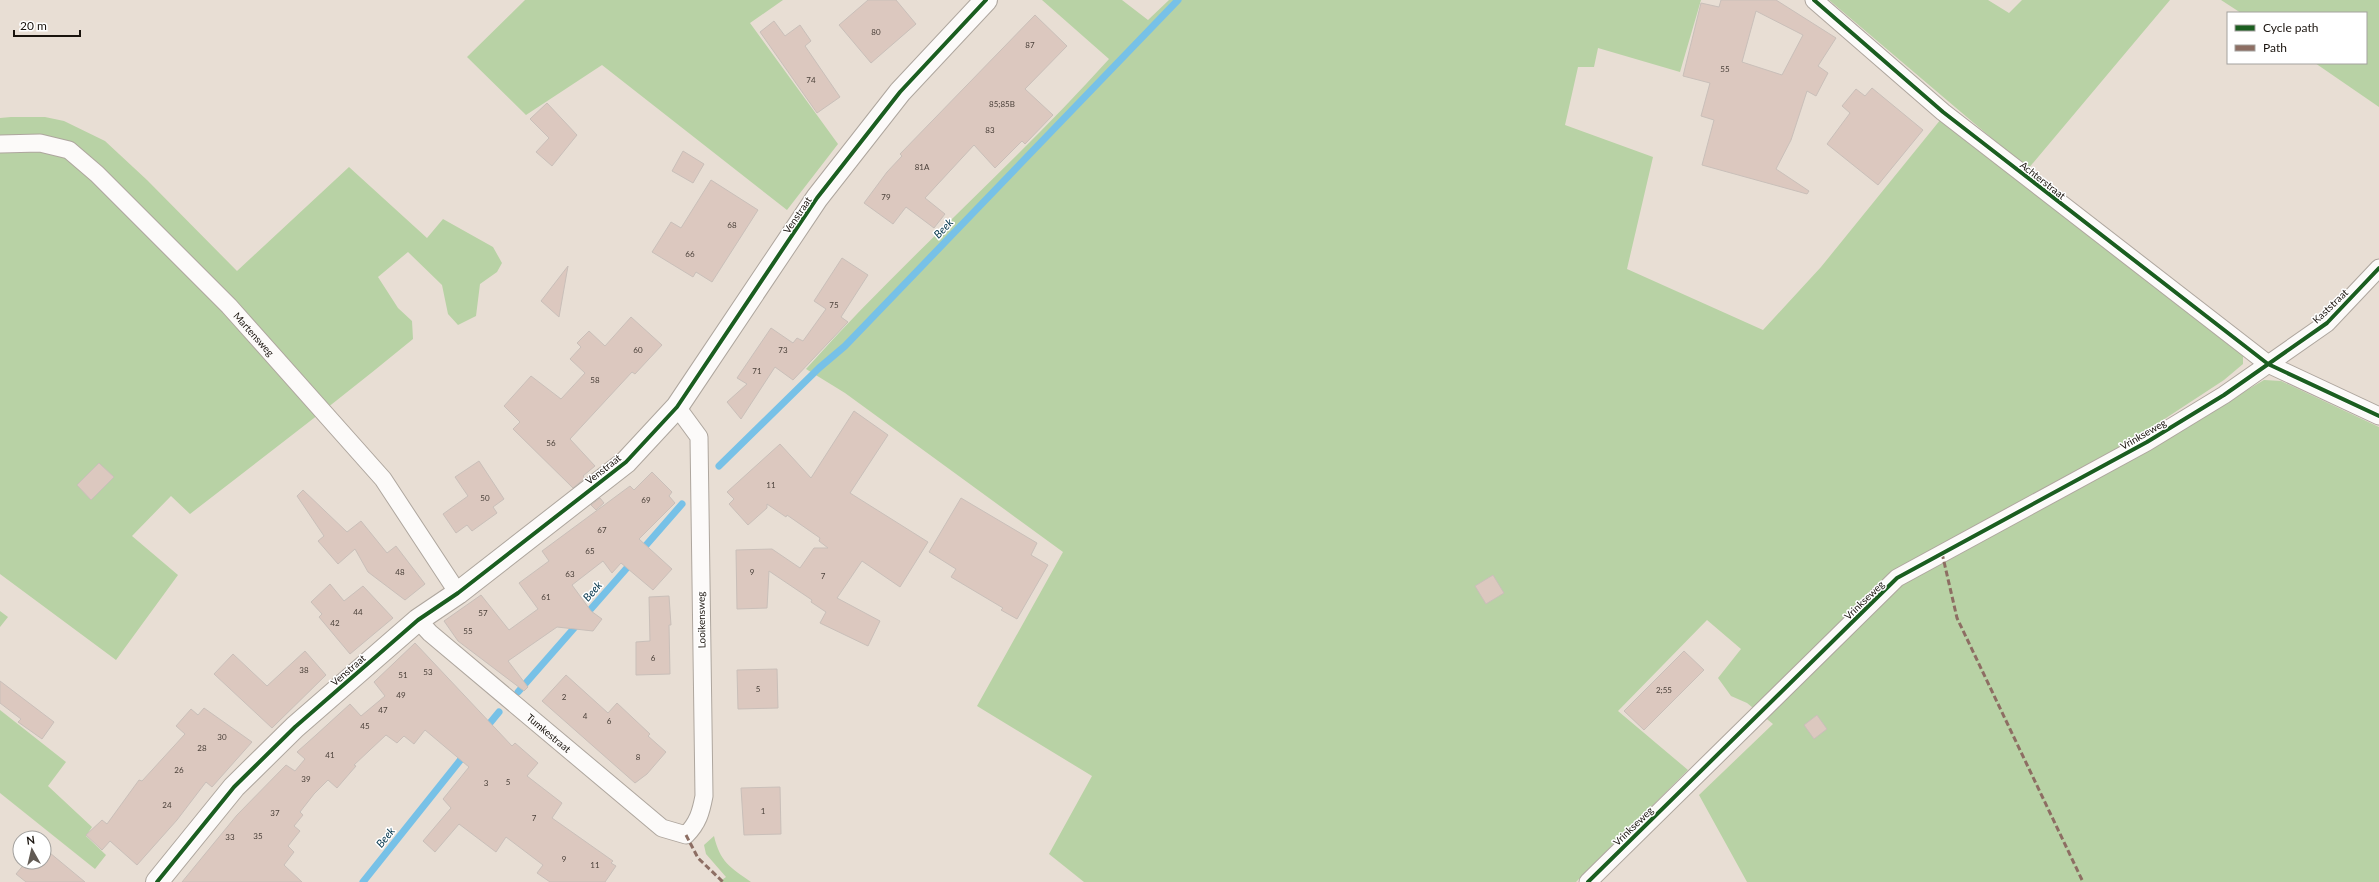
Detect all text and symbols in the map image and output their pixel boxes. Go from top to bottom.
scale bar [14,12,80,38]
legend [2227,12,2367,64]
text: 20 m [20,18,47,33]
text: Cycle path [2263,20,2318,35]
house number: 80 [871,27,881,37]
house number: 87 [1025,40,1035,50]
text: Path [2263,40,2287,55]
house number: 55 [1720,64,1730,74]
house number: 74 [806,75,816,85]
house number: 85;85B [989,99,1015,109]
house number: 83 [985,125,995,135]
street label: Achterstraat [2018,159,2068,202]
house number: 81A [915,162,930,172]
house number: 79 [881,192,891,202]
street label: Venstraat [780,194,814,236]
water label: Beek [931,215,956,241]
house number: 68 [727,220,737,230]
house number: 66 [685,249,695,259]
street label: Kaststraat [2310,286,2350,326]
house number: 75 [829,300,839,310]
street label: Martensweg [231,310,277,359]
house number: 60 [633,345,643,355]
house number: 73 [778,345,788,355]
house number: 71 [752,366,762,376]
house number: 58 [590,375,600,385]
street label: Vrinkseweg [2118,416,2168,452]
house number: 56 [546,438,556,448]
street label: Venstraat [583,451,623,487]
house number: 11 [766,480,776,490]
house number: 50 [480,493,490,503]
house number: 69 [641,495,651,505]
house number: 67 [597,525,607,535]
house number: 65 [585,546,595,556]
house number: 48 [395,567,405,577]
house number: 9 [750,567,755,577]
house number: 63 [565,569,575,579]
house number: 7 [821,571,826,581]
water label: Beek [580,578,605,604]
street label: Vrinkseweg [1842,578,1886,622]
house number: 61 [541,592,551,602]
street label: Looikensweg [695,592,707,648]
house number: 44 [353,607,363,617]
house number: 57 [478,608,488,618]
house number: 42 [330,618,340,628]
house number: 55 [463,626,473,636]
street label: Venstraat [328,651,368,688]
house number: 6 [651,653,656,663]
house number: 38 [299,665,309,675]
house number: 53 [423,667,433,677]
house number: 51 [398,670,408,680]
house number: 5 [756,684,761,694]
house number: 2;55 [1656,685,1672,695]
house number: 49 [396,690,406,700]
house number: 2 [562,692,567,702]
house number: 47 [378,705,388,715]
street label: Tumkestraat [524,711,574,755]
house number: 4 [583,711,588,721]
house number: 6 [607,716,612,726]
house number: 45 [360,721,370,731]
house number: 30 [217,732,227,742]
house number: 28 [197,743,207,753]
house number: 41 [325,750,335,760]
house number: 8 [636,752,641,762]
house number: 26 [174,765,184,775]
house number: 39 [301,774,311,784]
house number: 5 [506,777,511,787]
house number: 3 [484,778,489,788]
house number: 24 [162,800,172,810]
street label: Vrinkseweg [1611,804,1655,848]
house number: 1 [761,806,766,816]
house number: 37 [270,808,280,818]
house number: 7 [532,813,537,823]
water label: Beek [373,824,398,850]
north arrow [12,830,52,870]
house number: 35 [253,831,263,841]
house number: 33 [225,832,235,842]
text: N [25,833,36,847]
house number: 9 [562,854,567,864]
house number: 11 [590,860,600,870]

